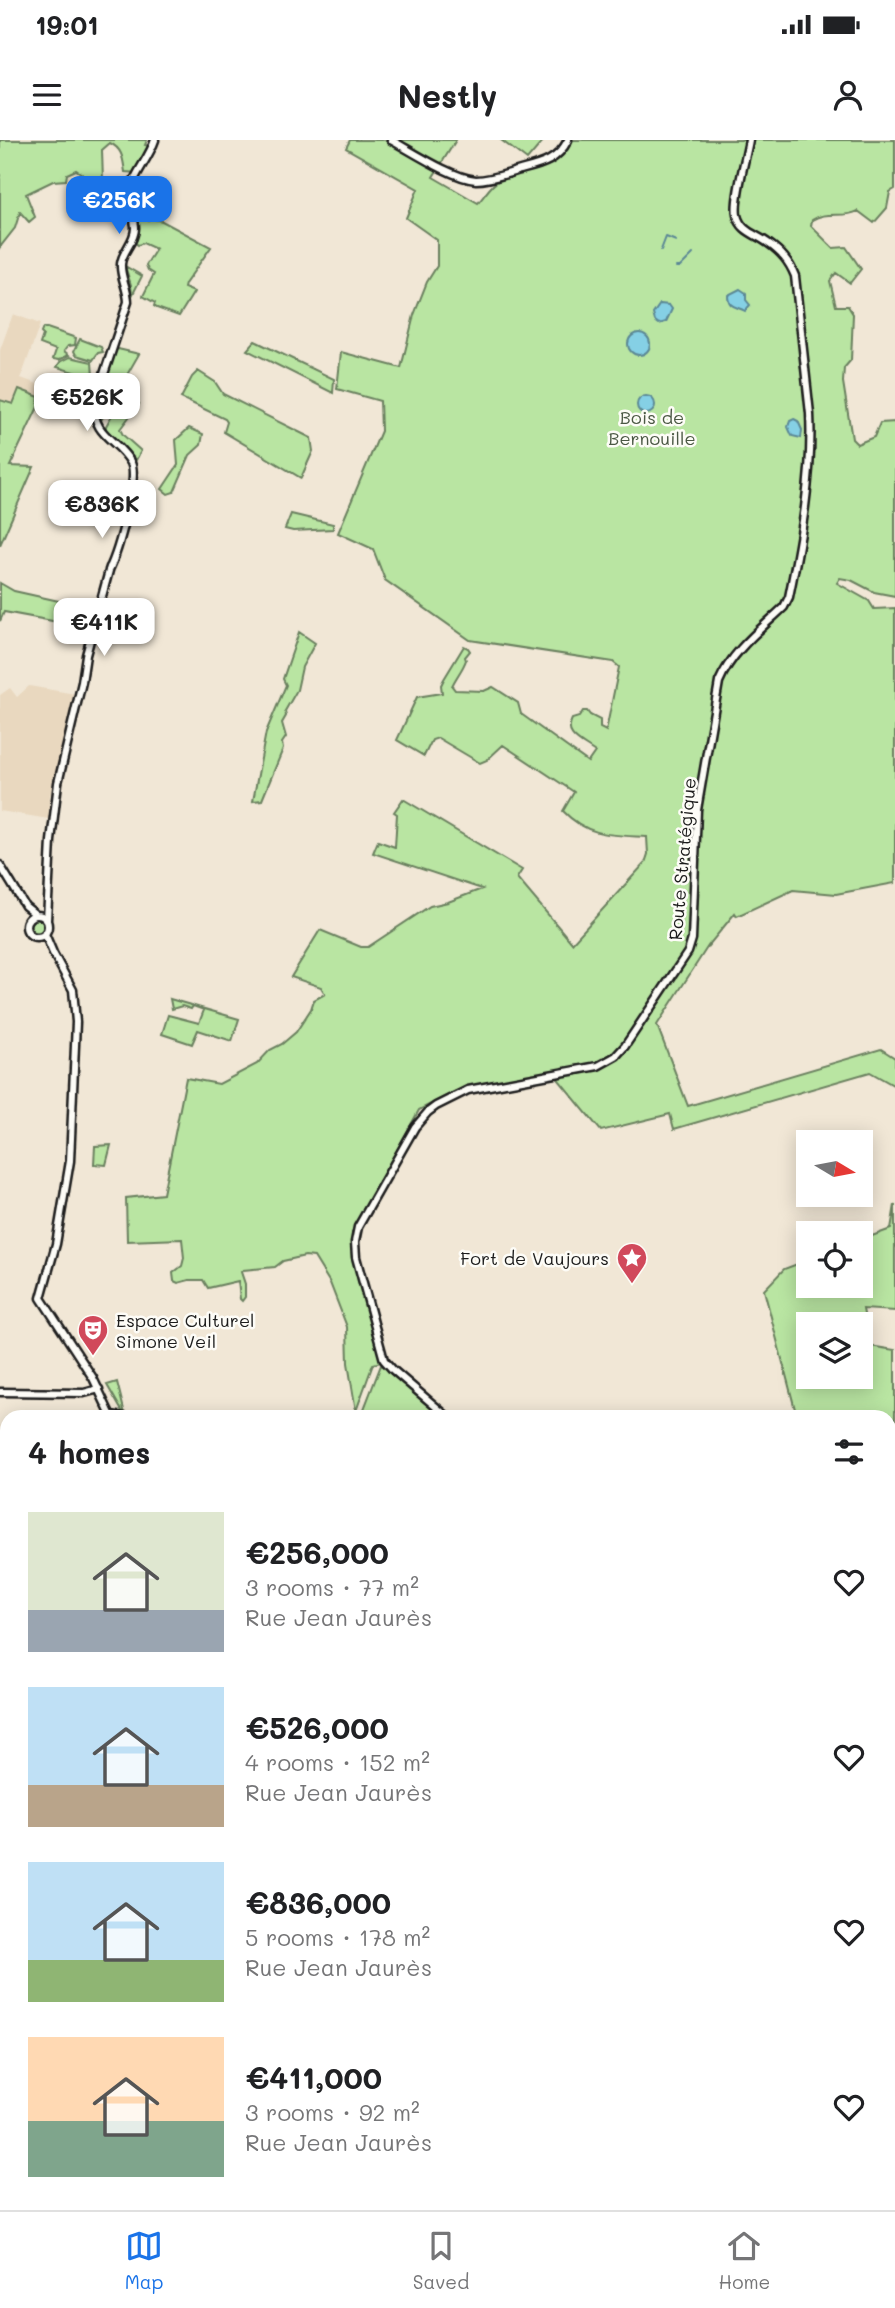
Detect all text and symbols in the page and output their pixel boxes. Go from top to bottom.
text: 19:01 [35,8,99,42]
text: Nestly [398,74,497,116]
icon: menu [28,76,66,114]
icon: person [829,76,867,114]
pin: €256K [70,176,168,236]
text: €256K [82,184,156,214]
pin: €526K [38,373,136,433]
text: €526K [50,381,124,411]
park label: Bois de Bernouille [608,405,696,450]
pin: €836K [53,480,151,540]
text: €836K [64,488,140,518]
pin: €411K [55,598,153,658]
text: €411K [70,606,138,636]
street label: Route Stratégique [663,777,701,941]
north arrow [796,1130,873,1208]
map controls [796,1130,873,1389]
button: locate [796,1221,873,1298]
place icon: Fort de Vaujours [615,1241,649,1285]
place label: Fort de Vaujours [460,1246,609,1270]
place label: Espace Culturel Simone Veil [116,1308,255,1353]
button: layers [796,1312,873,1389]
theatre icon: Espace Culturel Simone Veil [76,1313,110,1357]
text: 4 homes [28,1432,150,1472]
icon: filters [830,1433,868,1471]
text: €256,000 [245,1532,389,1572]
icon: home [84,1540,168,1624]
icon: heart [830,1563,868,1601]
text: 3 rooms · 77 m² [245,1572,419,1602]
text: Rue Jean Jaurès [245,1602,432,1632]
text: €526,000 [245,1707,389,1747]
icon: home [84,1715,168,1799]
icon: heart [830,1738,868,1776]
text: 4 rooms · 152 m² [245,1747,430,1777]
text: Rue Jean Jaurès [245,1777,432,1807]
text: €836,000 [245,1882,391,1922]
icon: home [84,1890,168,1974]
icon: heart [830,1913,868,1951]
text: 5 rooms · 178 m² [245,1922,430,1952]
text: Rue Jean Jaurès [245,1952,432,1982]
text: €411,000 [245,2057,382,2097]
icon: home [84,2065,168,2149]
icon: heart [830,2088,868,2126]
text: 3 rooms · 92 m² [245,2097,420,2127]
text: Rue Jean Jaurès [245,2127,432,2157]
tab: Map [125,2227,163,2294]
tab: Saved [413,2227,469,2294]
tab: Home [719,2227,770,2294]

